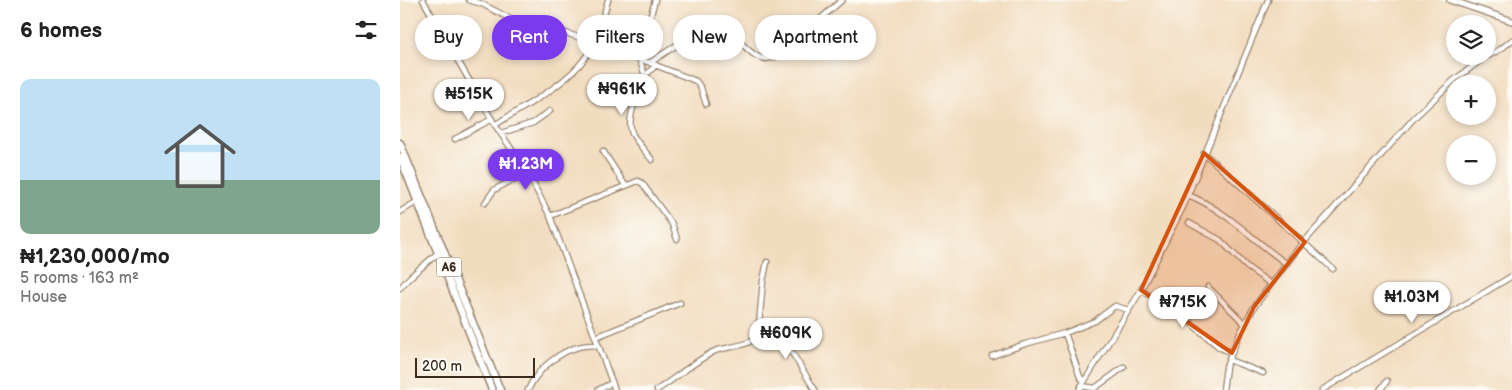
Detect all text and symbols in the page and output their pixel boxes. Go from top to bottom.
chip: Buy [415,15,482,60]
chip: Rent [492,15,567,60]
chip: Filters [577,15,663,60]
chip: New [673,15,745,60]
chip: Apartment [755,15,876,60]
map controls [1446,15,1496,185]
button: layers [1446,15,1496,65]
icon: filters [352,16,380,44]
text: 6 homes [20,18,102,43]
pin: ₦961K [587,74,657,116]
button: + [1446,75,1496,125]
pin: ₦515K [434,78,504,121]
text: ₦961K [598,80,646,99]
text: ₦515K [445,85,493,104]
icon: home [155,111,245,201]
button: − [1446,135,1496,185]
pin: ₦1.23M [485,148,567,191]
text: ₦1.23M [499,155,553,174]
text: ₦1,230,000/mo [20,244,170,269]
road number: A6 [436,258,462,276]
text: 5 rooms · 163 m² [20,269,139,288]
pin: ₦1.03M [1371,282,1453,324]
pin: ₦715K [1148,286,1218,329]
text: House [20,288,67,307]
text: ₦1.03M [1385,288,1439,307]
text: ₦715K [1159,293,1207,312]
pin: ₦609K [751,318,821,360]
text: ₦609K [760,324,812,343]
scale bar [415,355,535,378]
text: 200 m [422,358,462,375]

